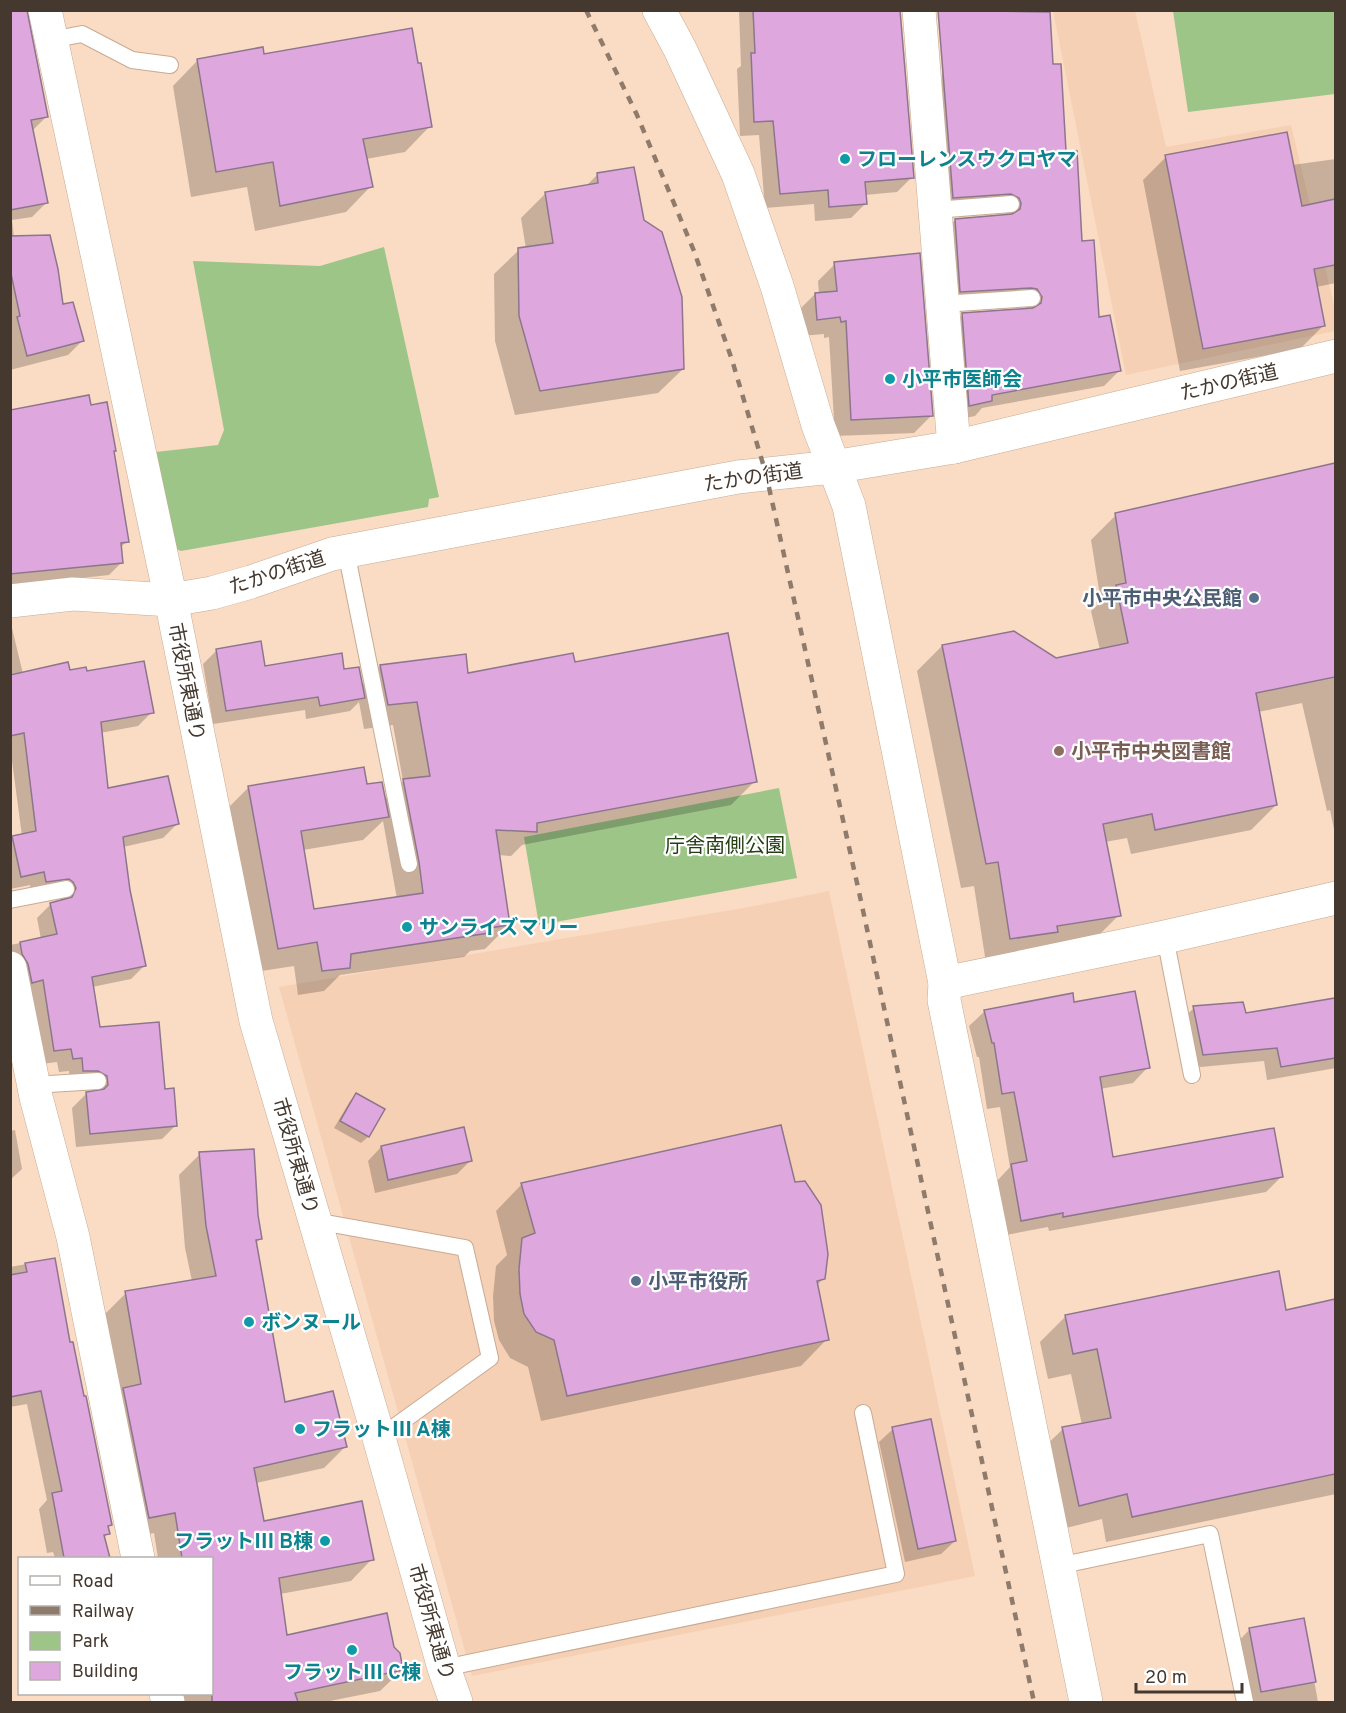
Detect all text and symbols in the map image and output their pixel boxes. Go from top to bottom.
place label: フローレンスウクロヤマ [857,148,1077,174]
marker: フローレンスウクロヤマ [838,152,852,166]
street label: たかの街道 [1178,360,1281,408]
place label: 小平市医師会 [902,368,1022,394]
marker: 小平市医師会 [883,372,897,386]
street label: たかの街道 [702,459,805,499]
street label: たかの街道 [226,546,329,602]
place label: 小平市中央公民館 [1082,587,1242,613]
marker: 小平市中央公民館 [1247,591,1261,605]
street label: 市役所東通り [161,621,209,744]
place label: 小平市中央図書館 [1071,740,1231,766]
marker: 小平市中央図書館 [1052,744,1066,758]
park label: 庁舎南側公園 [665,834,785,860]
place label: サンライズマリー [419,916,578,942]
marker: サンライズマリー [400,920,414,934]
street label: 市役所東通り [265,1095,323,1218]
place label: 小平市役所 [648,1270,748,1296]
marker: 小平市役所 [629,1274,643,1288]
place label: ボンヌール [261,1311,361,1337]
marker: ボンヌール [242,1315,256,1329]
place label: フラットⅢ A棟 [312,1418,451,1444]
marker: フラットⅢ A棟 [293,1422,307,1436]
place label: フラットⅢ B棟 [174,1530,313,1556]
marker: フラットⅢ B棟 [318,1534,332,1548]
legend [18,1557,213,1695]
street label: 市役所東通り [401,1561,459,1684]
text: Road [72,1571,114,1594]
text: Railway [72,1601,134,1624]
text: Park [72,1631,109,1654]
marker: フラットⅢ C棟 [345,1643,359,1657]
scale bar [1136,1656,1242,1694]
text: Building [72,1661,138,1684]
place label: フラットⅢ C棟 [283,1661,421,1687]
text: 20 m [1145,1667,1187,1690]

